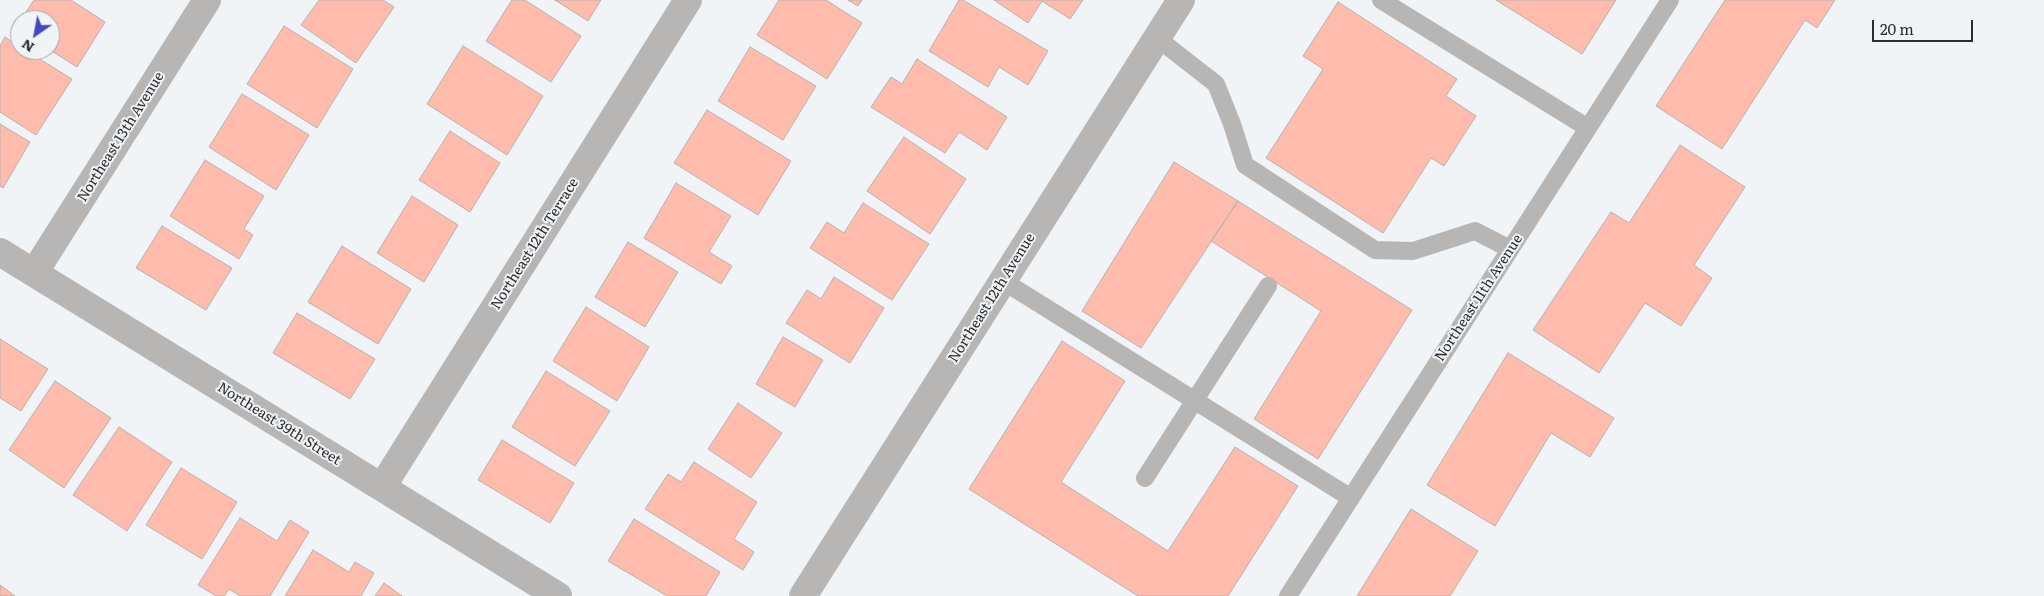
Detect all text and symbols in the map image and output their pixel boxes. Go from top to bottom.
north arrow [10,10,60,60]
scale bar [1874,10,1975,42]
text: 20 m [1880,17,1914,40]
text: N [17,35,38,58]
street label: Northeast 13th Avenue [74,69,168,205]
street label: Northeast 12th Terrace [488,175,582,313]
street label: Northeast 12th Avenue [945,230,1039,366]
street label: Northeast 11th Avenue [1432,231,1526,365]
street label: Northeast 39th Street [214,379,344,469]

